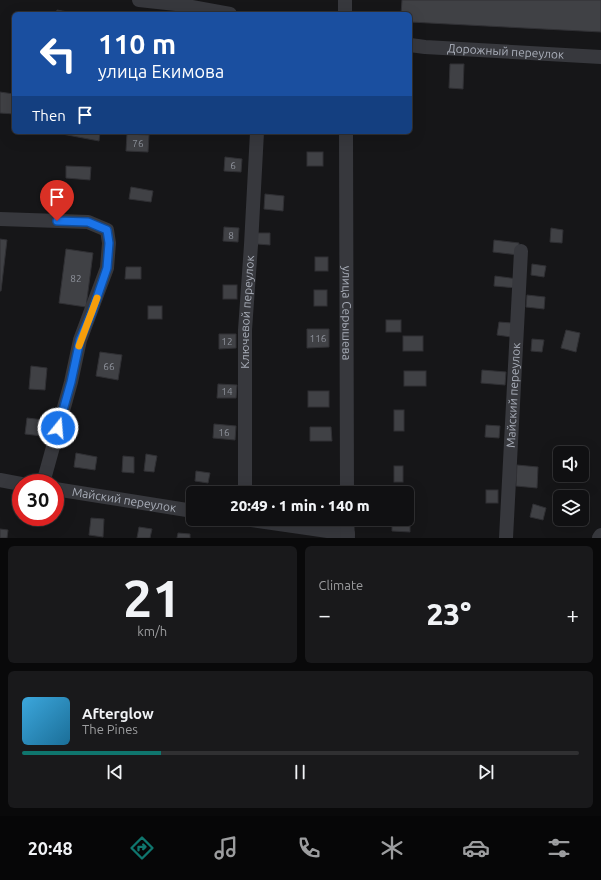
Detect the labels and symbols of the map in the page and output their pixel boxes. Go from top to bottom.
street label: Дорожный переулок [447,41,565,61]
house number: 76 [132,138,144,149]
house number: 6 [230,160,236,171]
pin [40,180,74,221]
house number: 8 [228,230,234,241]
street label: Ключевой переулок [238,255,256,369]
street label: улица Серышева [340,266,354,360]
house number: 82 [70,273,82,284]
house number: 116 [310,333,327,344]
house number: 12 [221,336,233,347]
street label: Майский переулок [504,342,522,448]
house number: 66 [103,361,115,372]
house number: 14 [221,386,233,397]
position arrow [37,407,79,449]
house number: 16 [218,427,230,438]
speed limit sign: 30 [12,474,64,526]
street label: Майский переулок [71,485,177,514]

